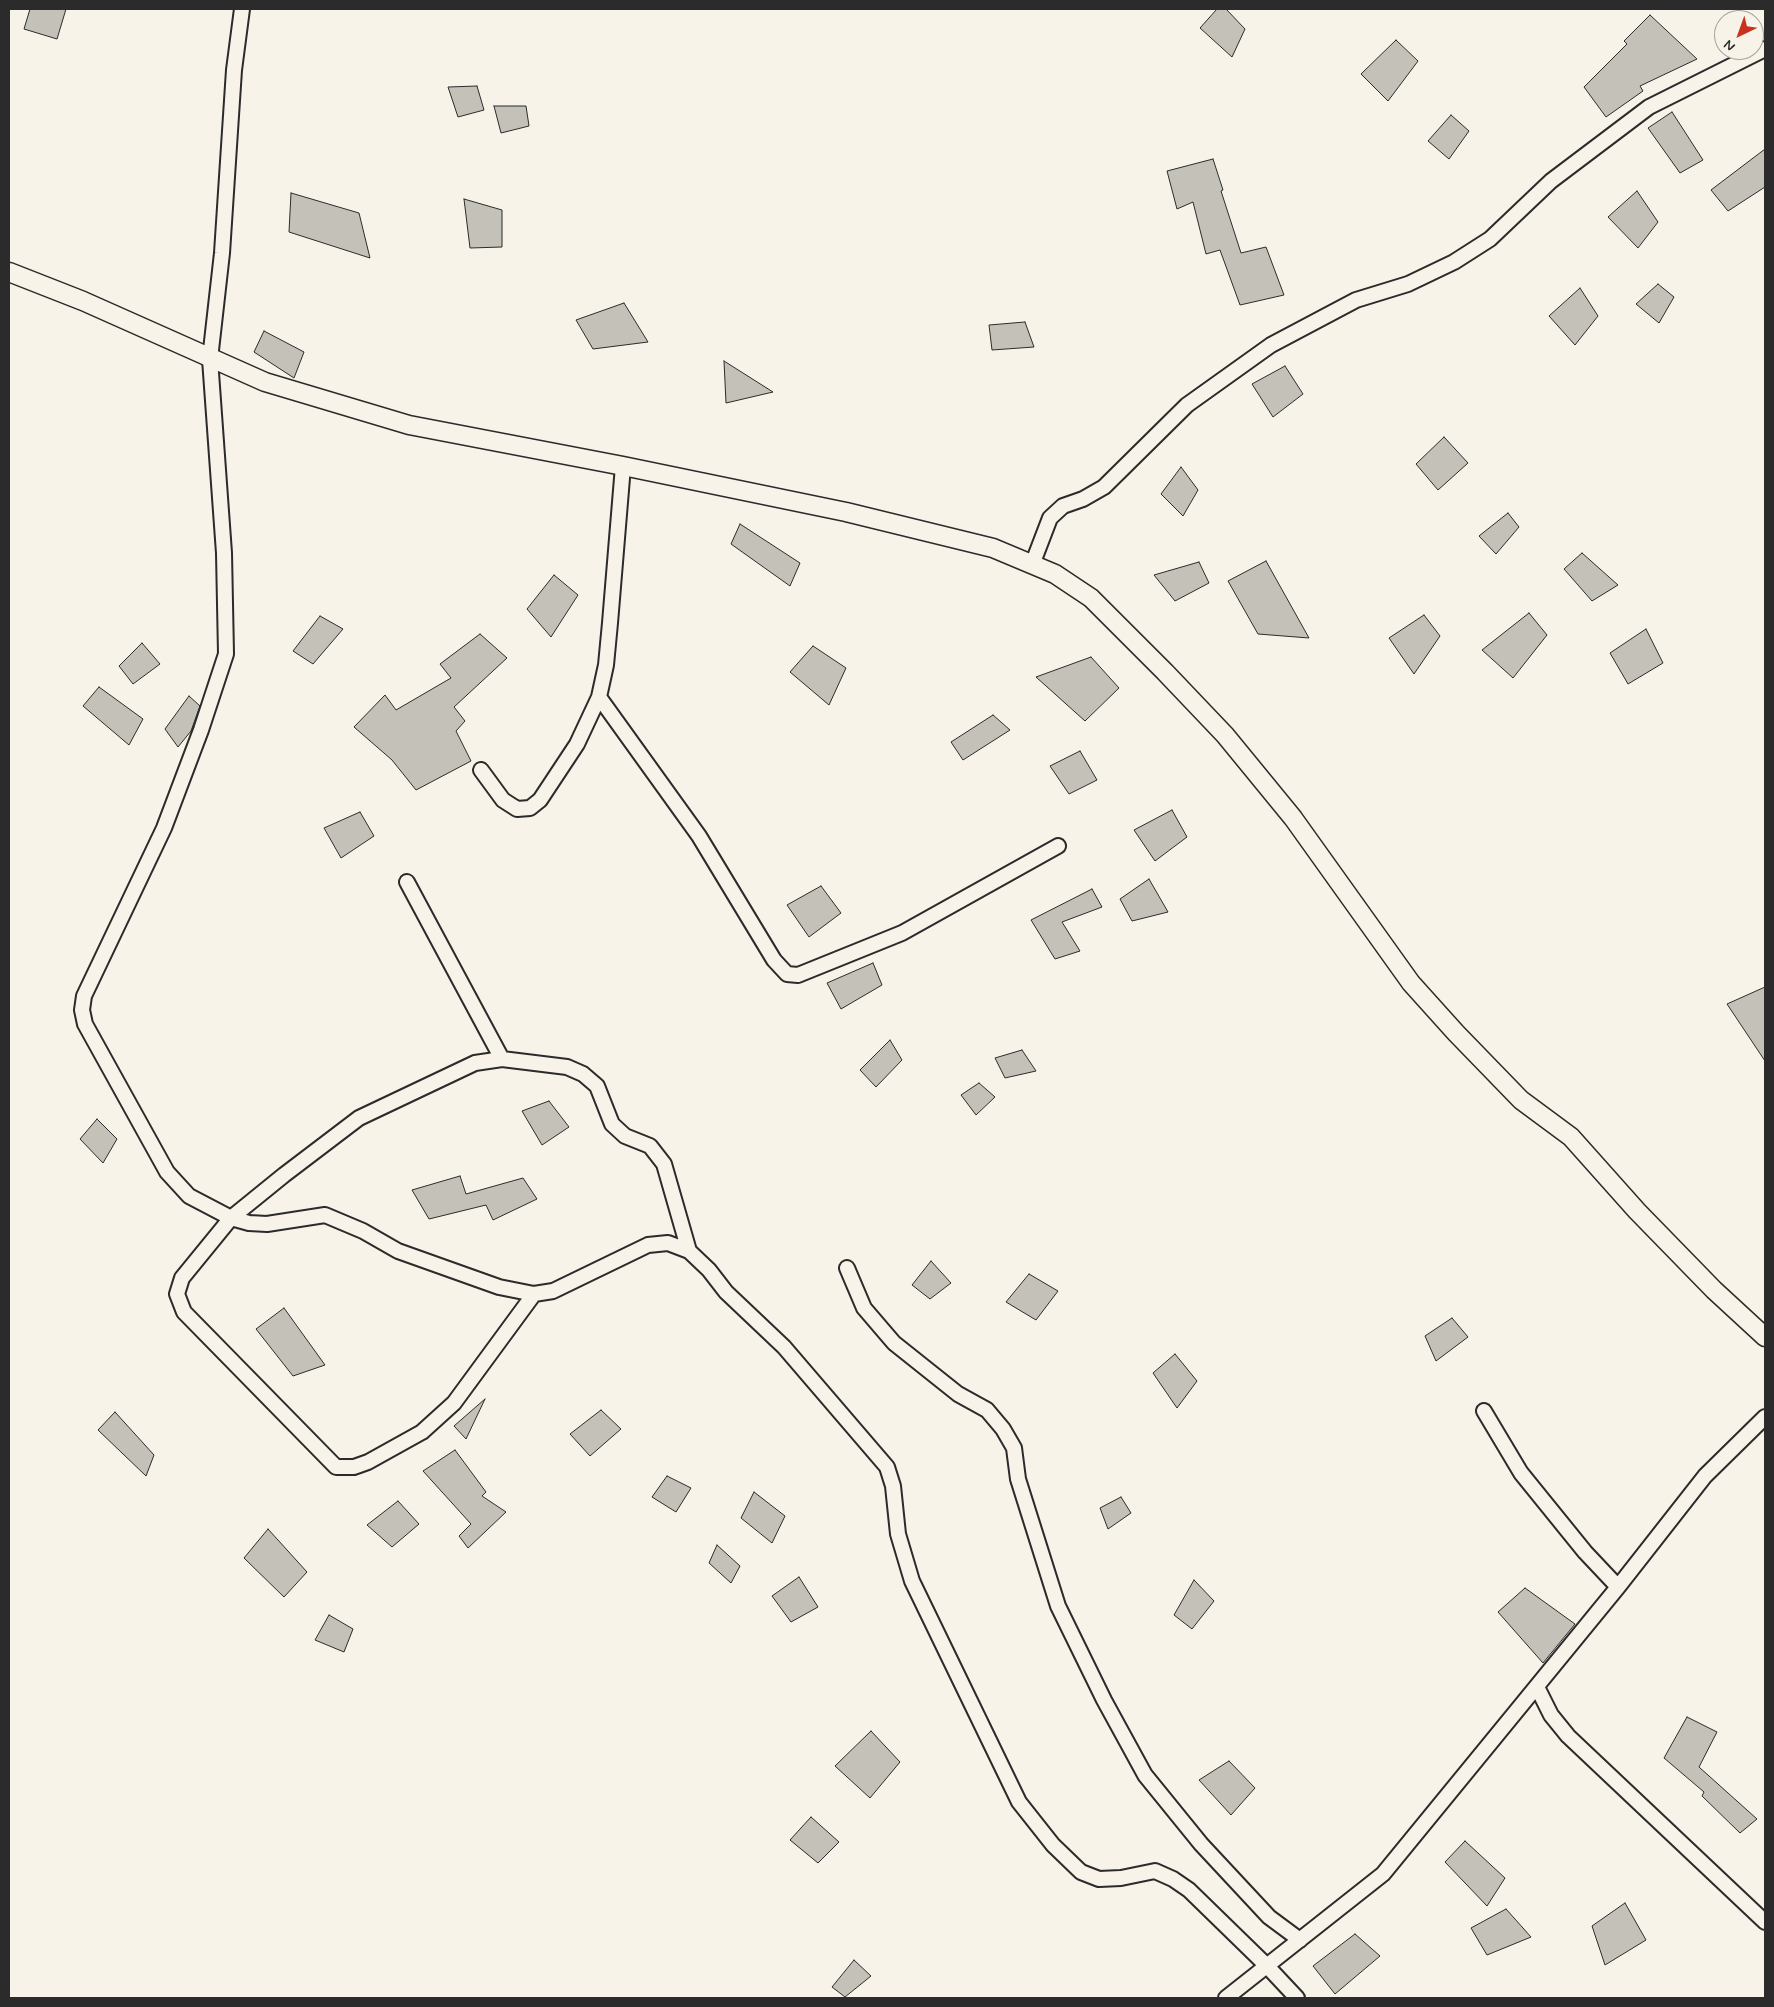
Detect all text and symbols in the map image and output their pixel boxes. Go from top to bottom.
north arrow [1714,10,1764,60]
text: N [1720,36,1739,55]

